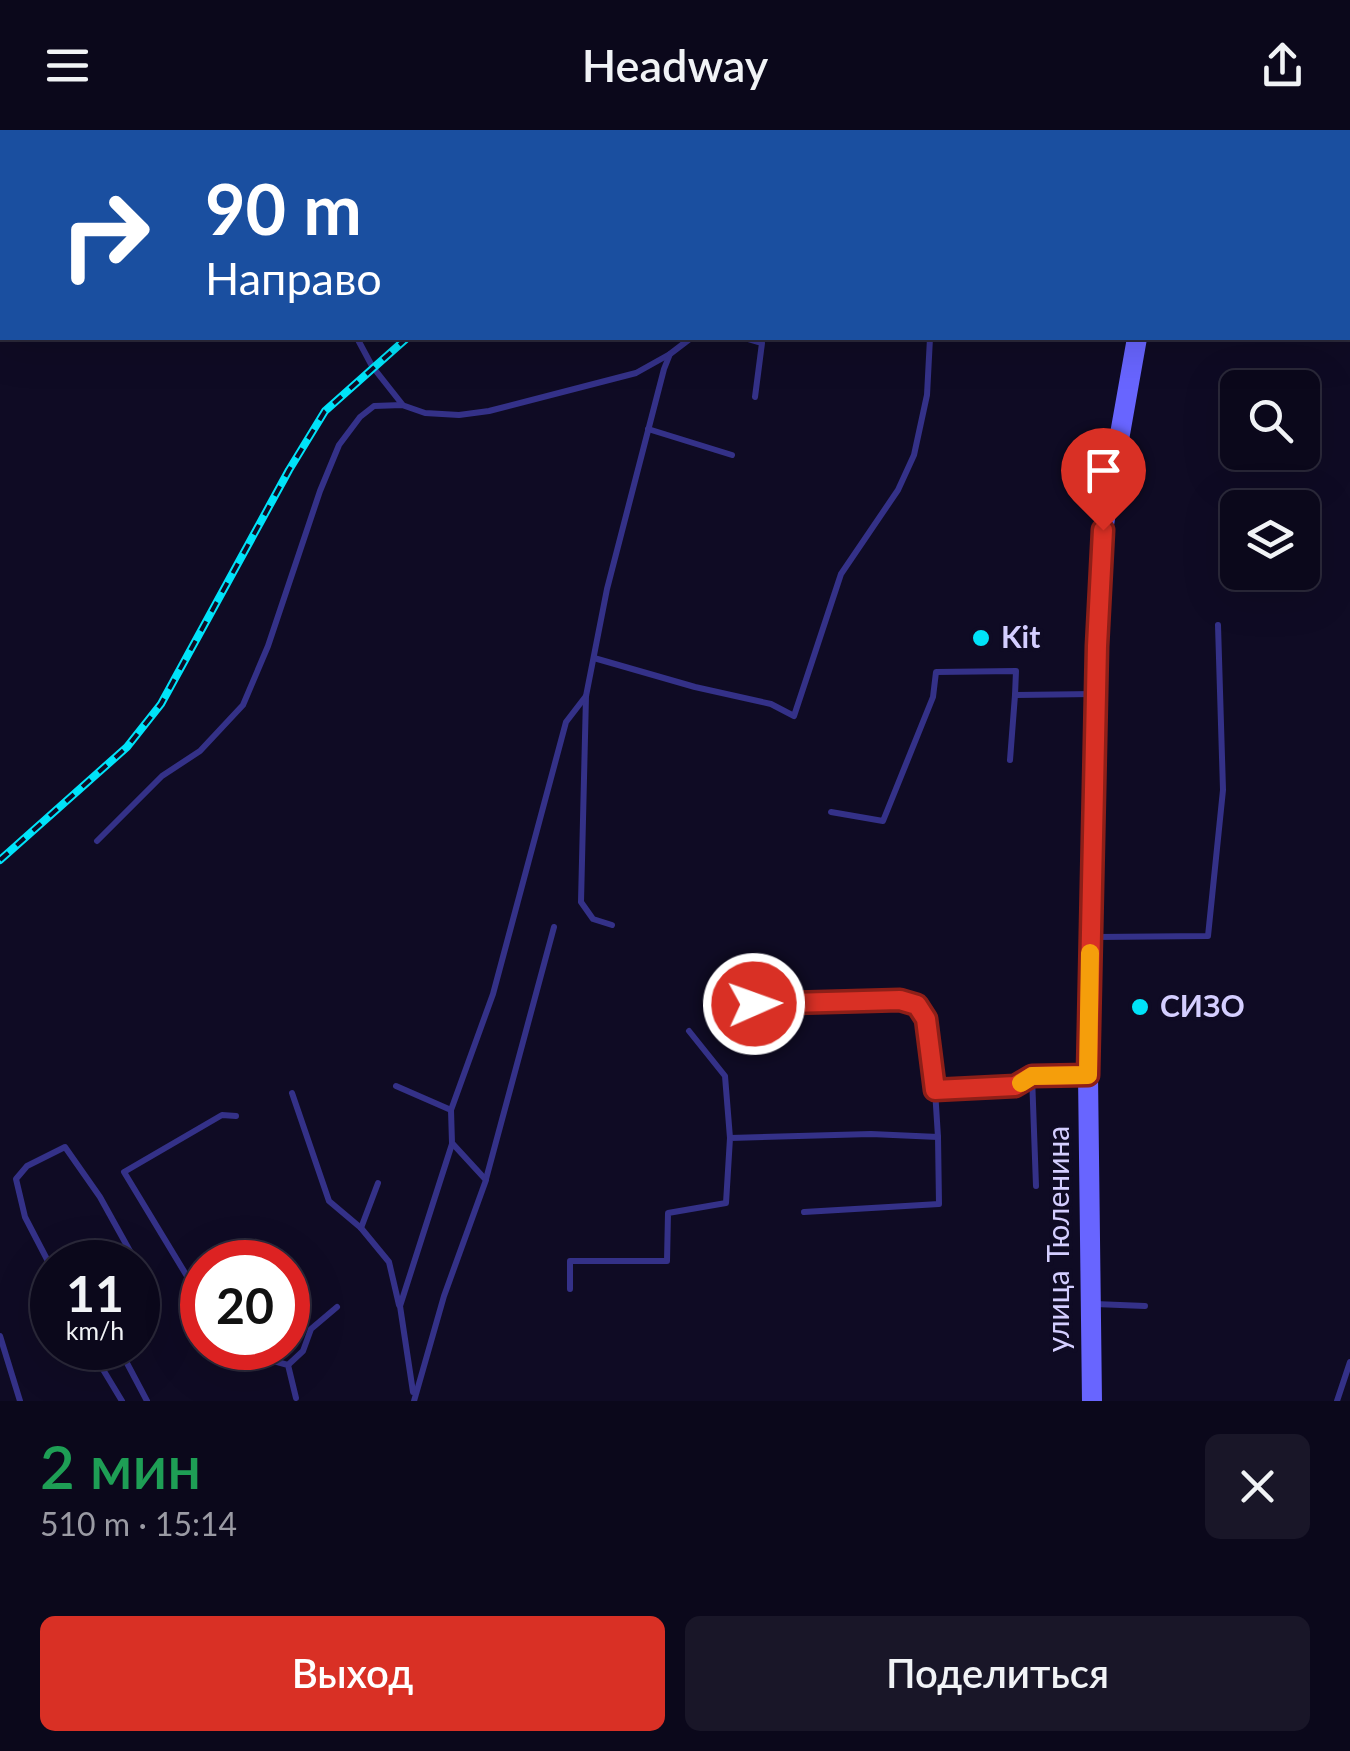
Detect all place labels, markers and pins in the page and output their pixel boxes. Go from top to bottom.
pin [1061,428,1146,531]
place label: Kit [1001,618,1040,654]
marker: Kit [970,627,992,649]
place label: СИЗО [1160,987,1245,1023]
marker: СИЗО [1129,996,1151,1018]

